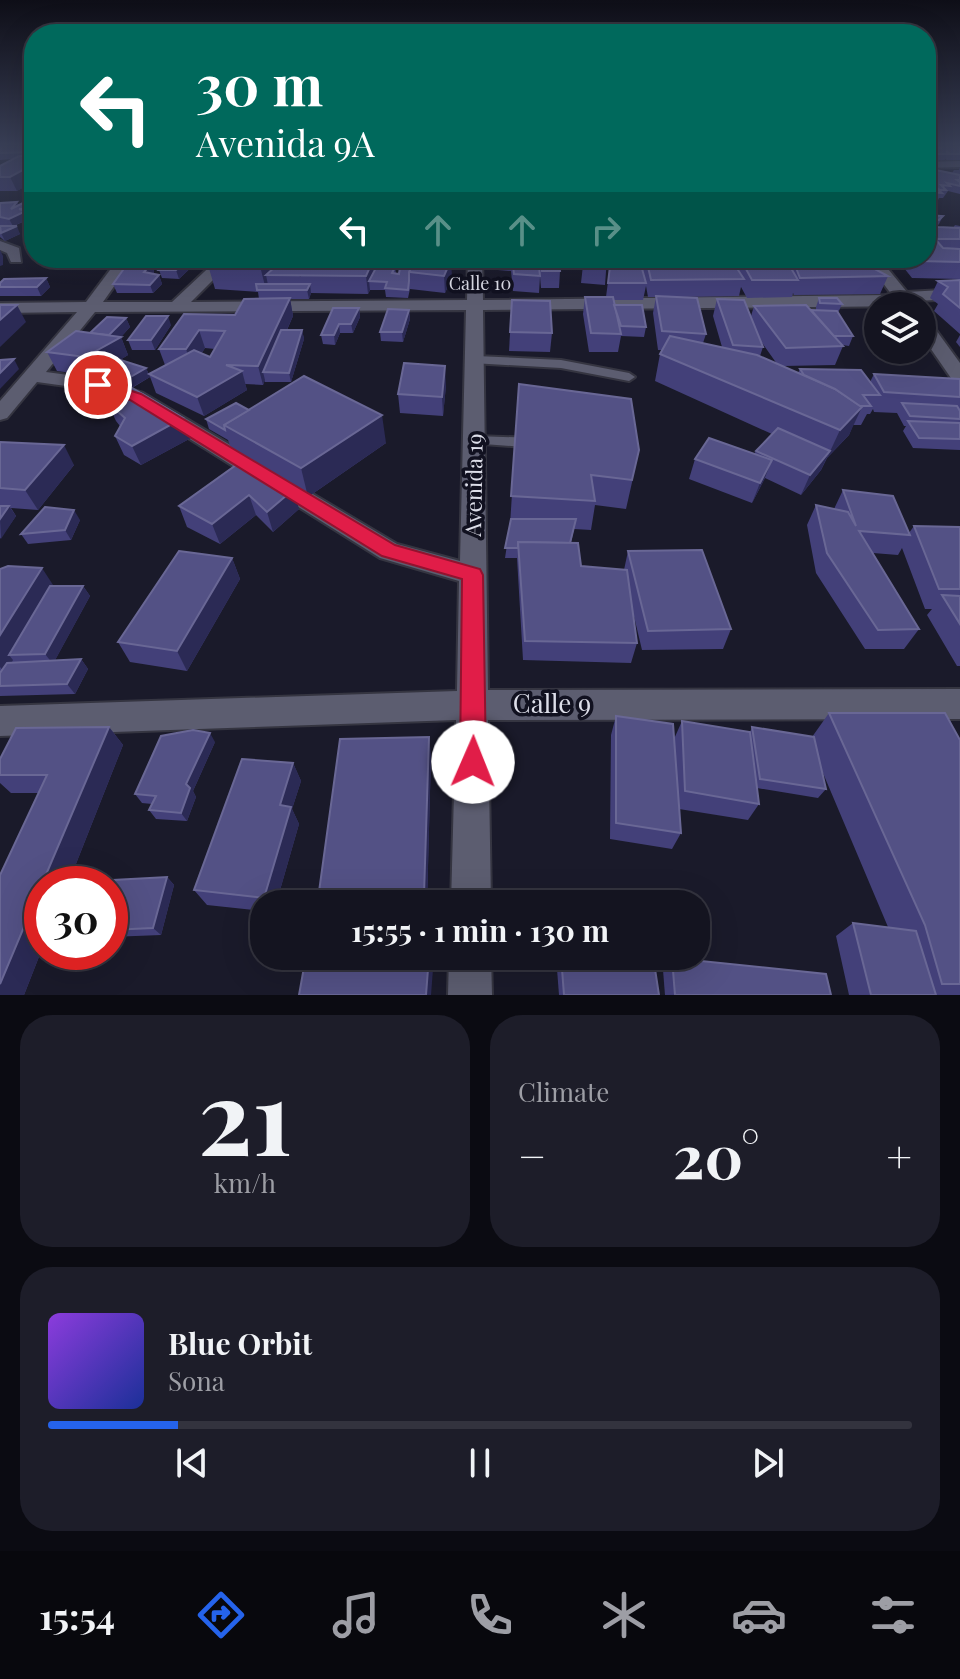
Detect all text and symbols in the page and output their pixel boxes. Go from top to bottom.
text: 30 m [196,46,323,121]
icon: left [64,56,168,160]
text: Avenida 9A [196,118,375,166]
icon: left [332,208,376,252]
icon: ahead [416,208,460,252]
icon: ahead [500,208,544,252]
icon: right [584,208,628,252]
street label: Calle 10 [449,271,511,295]
map controls [864,292,936,364]
button: layers [864,292,936,364]
pin [64,351,132,419]
icon: arrive [76,363,120,407]
street label: Avenida 19 [457,433,489,538]
street label: Calle 9 [513,685,591,720]
position arrow [431,720,515,804]
speed limit sign: 30 [24,866,128,970]
text: 15:55 · 1 min · 130 m [351,910,609,950]
text: 21 [198,1043,292,1182]
text: Climate [518,1074,609,1109]
text: 20° [673,1114,760,1194]
text: − [518,1125,546,1184]
text: + [886,1125,912,1184]
text: km/h [214,1165,276,1200]
text: Blue Orbit [168,1323,312,1363]
text: Sona [168,1363,225,1398]
icon: previous [170,1441,214,1485]
icon: pause [458,1441,502,1485]
icon: next [746,1441,790,1485]
icon: directions [193,1587,249,1643]
icon: music [328,1587,384,1643]
icon: phone [462,1587,518,1643]
icon: climate [596,1587,652,1643]
icon: car [731,1587,787,1643]
icon: filters [865,1587,921,1643]
text: 15:54 [39,1591,115,1639]

